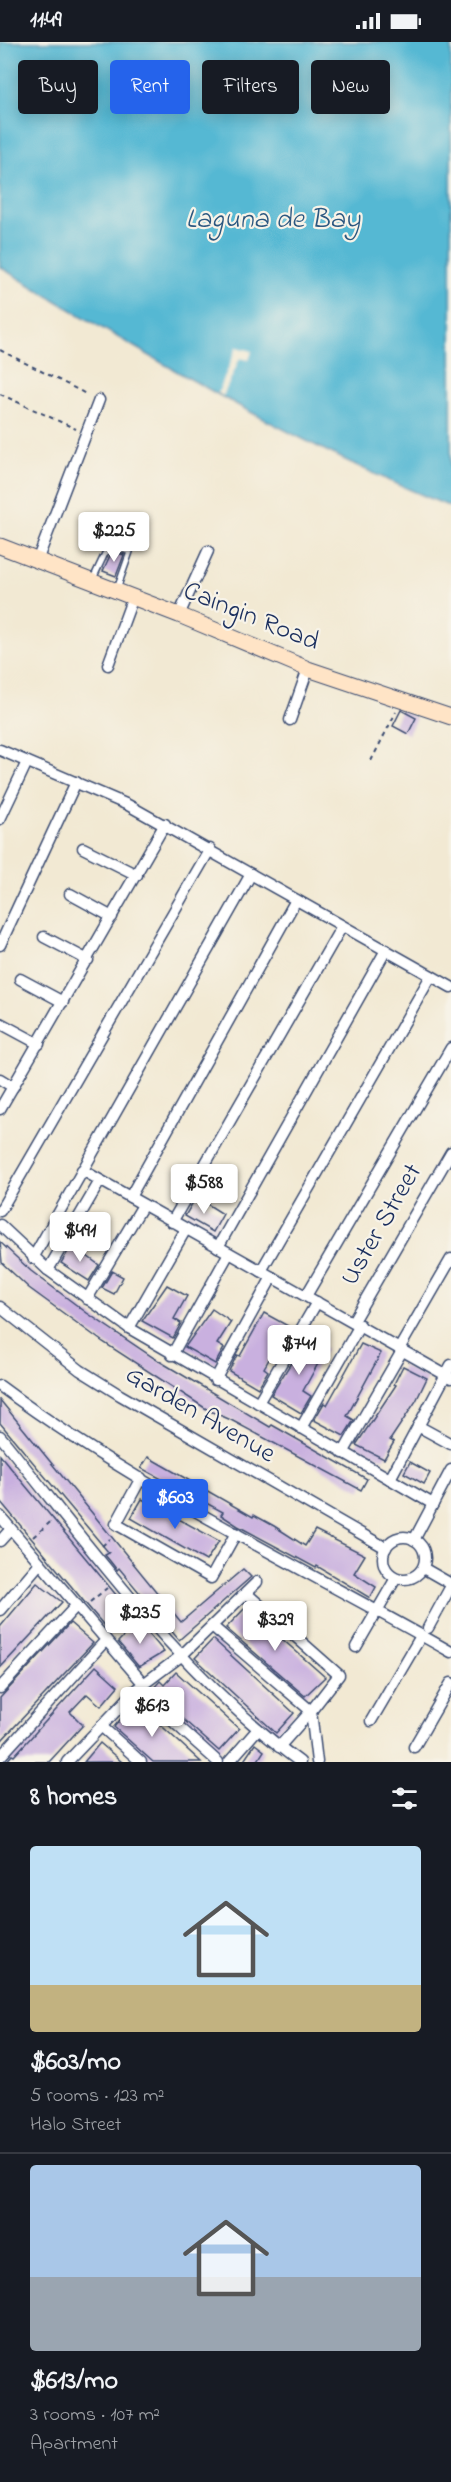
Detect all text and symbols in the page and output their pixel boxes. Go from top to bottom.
text: 11:49 [30,5,62,37]
chip: Buy [18,60,98,114]
chip: Rent [110,60,190,114]
chip: Filters [202,60,299,114]
chip: New [311,60,390,114]
water label: Laguna de Bay [186,200,361,241]
pin: $225 [78,512,150,563]
text: $225 [92,517,136,546]
street label: Caingin Road [177,572,325,662]
street label: Uster Street [331,1157,433,1293]
pin: $588 [168,1164,240,1215]
text: $588 [185,1169,223,1198]
pin: $491 [44,1212,116,1263]
text: $491 [64,1217,96,1246]
pin: $741 [263,1325,335,1376]
text: $741 [282,1330,316,1359]
street label: Garden Avenue [118,1356,283,1474]
pin: $603 [139,1479,211,1530]
text: $603 [156,1484,194,1513]
pin: $235 [104,1594,176,1645]
text: $235 [119,1599,161,1628]
pin: $329 [239,1601,311,1652]
text: $329 [257,1606,293,1635]
pin: $613 [116,1687,188,1738]
text: $613 [134,1692,170,1721]
text: 8 homes [30,1779,117,1817]
icon: filters [388,1782,421,1815]
icon: home [172,1885,280,1993]
text: $603/mo [30,2044,121,2082]
text: 5 rooms · 123 m² [30,2082,164,2111]
text: Halo Street [30,2111,122,2140]
icon: home [172,2204,280,2312]
text: $613/mo [30,2363,118,2401]
text: 3 rooms · 107 m² [30,2401,160,2430]
text: Apartment [30,2430,118,2459]

